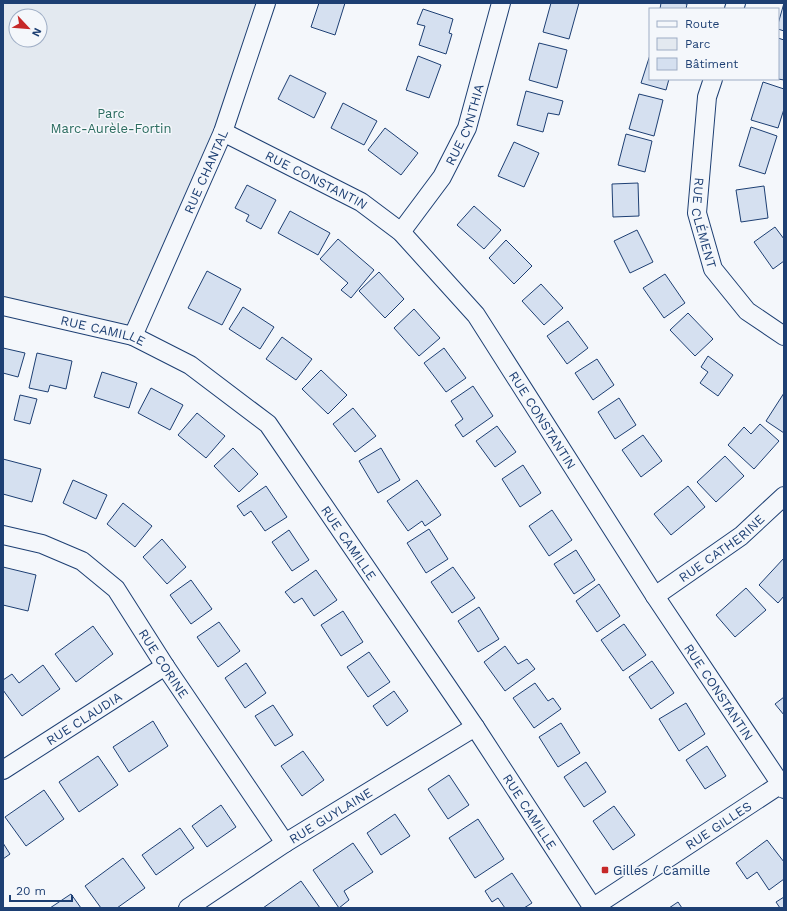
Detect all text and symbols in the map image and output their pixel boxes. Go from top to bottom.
north arrow [8,8,48,48]
legend [649,8,779,80]
text: Route [685,17,719,31]
text: N [29,26,44,39]
text: Parc [685,37,711,51]
text: Bâtiment [685,57,738,71]
street label: RUE CYNTHIA [442,82,487,168]
park label: Parc Marc-Aurèle-Fortin [51,106,171,136]
street label: RUE CHANTAL [181,127,231,216]
street label: RUE CONSTANTIN [263,148,371,212]
street label: RUE CLÉMENT [689,177,719,270]
street label: RUE CAMILLE [59,313,148,349]
street label: RUE CONSTANTIN [506,369,579,472]
street label: RUE CAMILLE [318,503,379,583]
street label: RUE CATHERINE [676,511,767,585]
street label: RUE CORINE [135,626,192,701]
street label: RUE CONSTANTIN [681,641,756,743]
street label: RUE CLAUDIA [44,689,125,748]
street label: RUE CAMILLE [500,771,560,852]
street label: RUE GUYLAINE [286,785,375,847]
street label: RUE GILLES [683,798,754,853]
place label: Gilles / Camille [613,863,710,878]
marker: Gilles / Camille [600,865,610,875]
scale bar [10,877,72,903]
text: 20 m [16,884,46,898]

